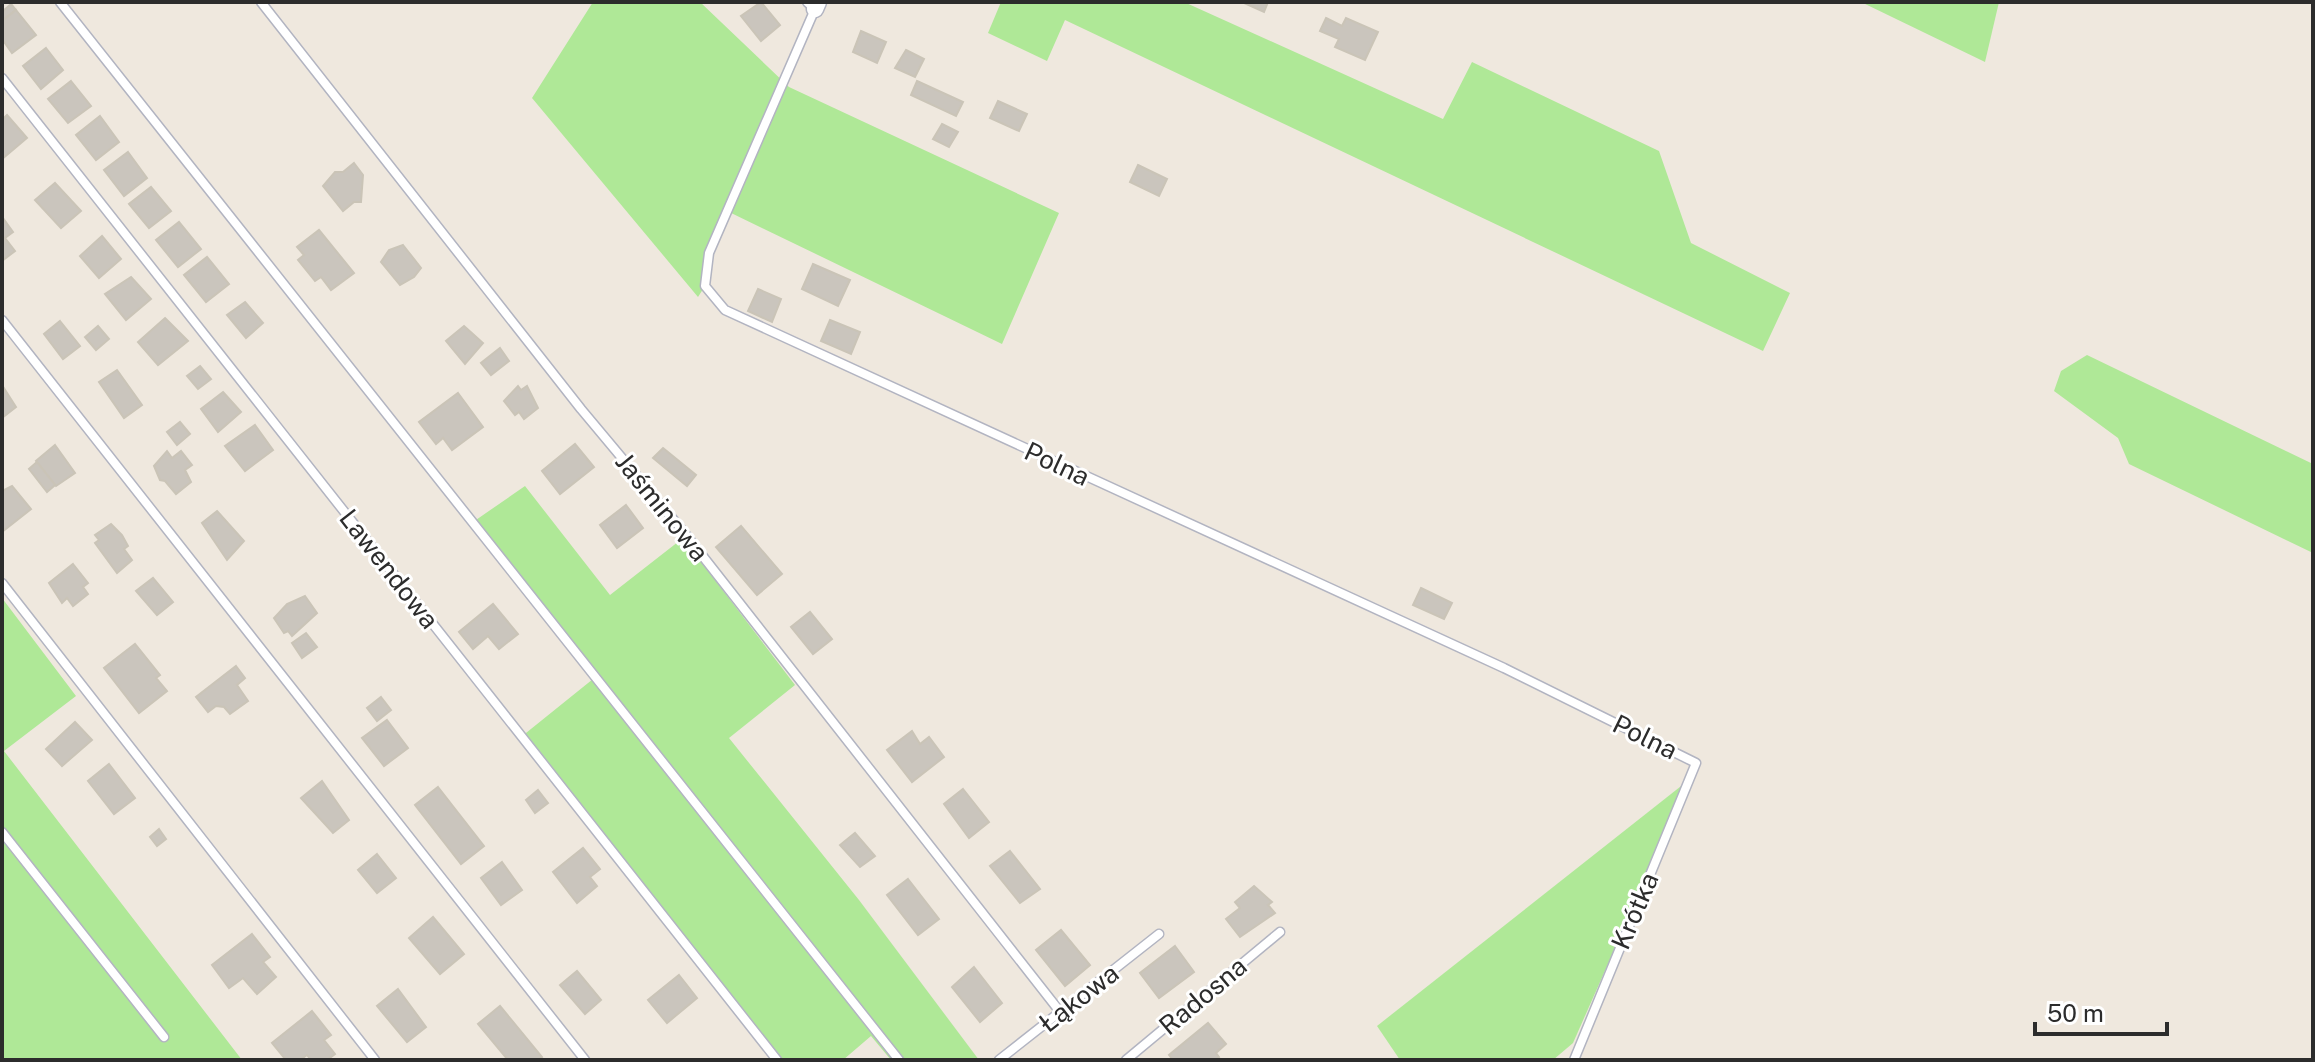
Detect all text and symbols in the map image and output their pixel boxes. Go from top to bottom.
street label: Polna [1020,435,1095,492]
street label: Jaśminowa [609,446,715,567]
street label: Lawendowa [333,503,446,634]
street label: Polna [1608,708,1683,765]
street label: Krótka [1605,868,1665,954]
street label: Radosna [1153,950,1253,1041]
street label: Łąkowa [1033,957,1124,1038]
scale bar [2035,986,2167,1036]
text: 50 m [2047,999,2104,1027]

